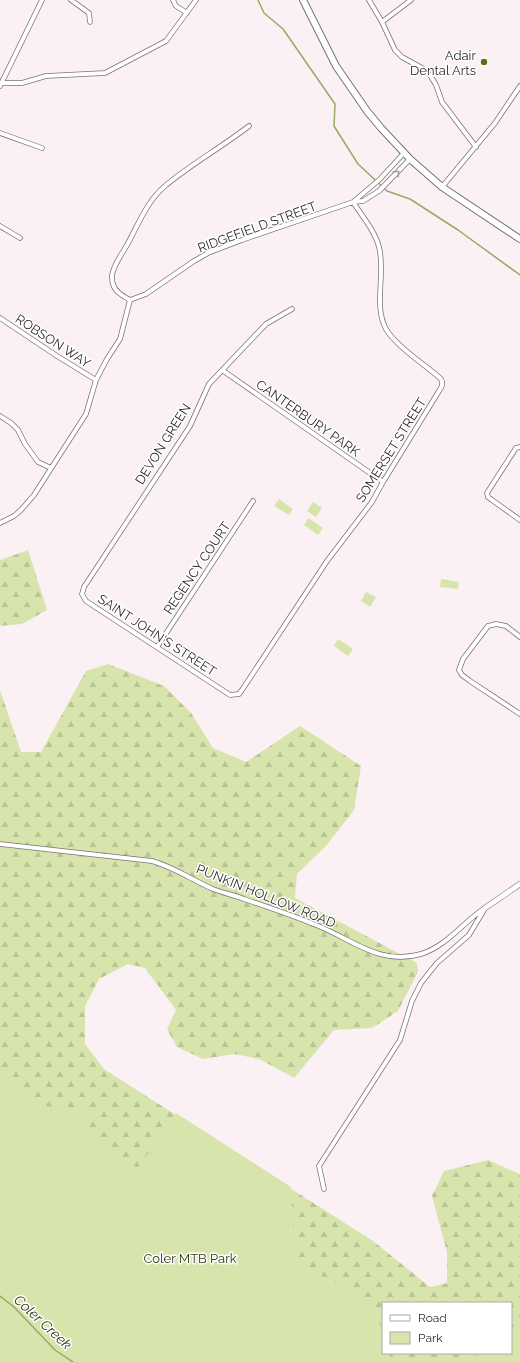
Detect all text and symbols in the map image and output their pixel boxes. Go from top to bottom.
place label: Adair Dental Arts [410,48,476,78]
marker: Adair Dental Arts [479,57,489,67]
one-way arrow [393,170,400,178]
street label: RIDGEFIELD STREET [196,199,318,255]
street label: ROBSON WAY [13,311,94,371]
street label: CANTERBURY PARK [253,377,363,460]
street label: SOMERSET STREET [353,395,429,505]
street label: DEVON GREEN [132,401,194,487]
street label: REGENCY COURT [161,519,234,617]
street label: SAINT JOHN'S STREET [95,591,219,679]
street label: PUNKIN HOLLOW ROAD [194,861,338,931]
park label: Coler MTB Park [143,1251,237,1266]
water label: Coler Creek [11,1291,75,1353]
legend [382,1302,512,1354]
text: Road [418,1311,447,1325]
text: Park [418,1331,443,1345]

